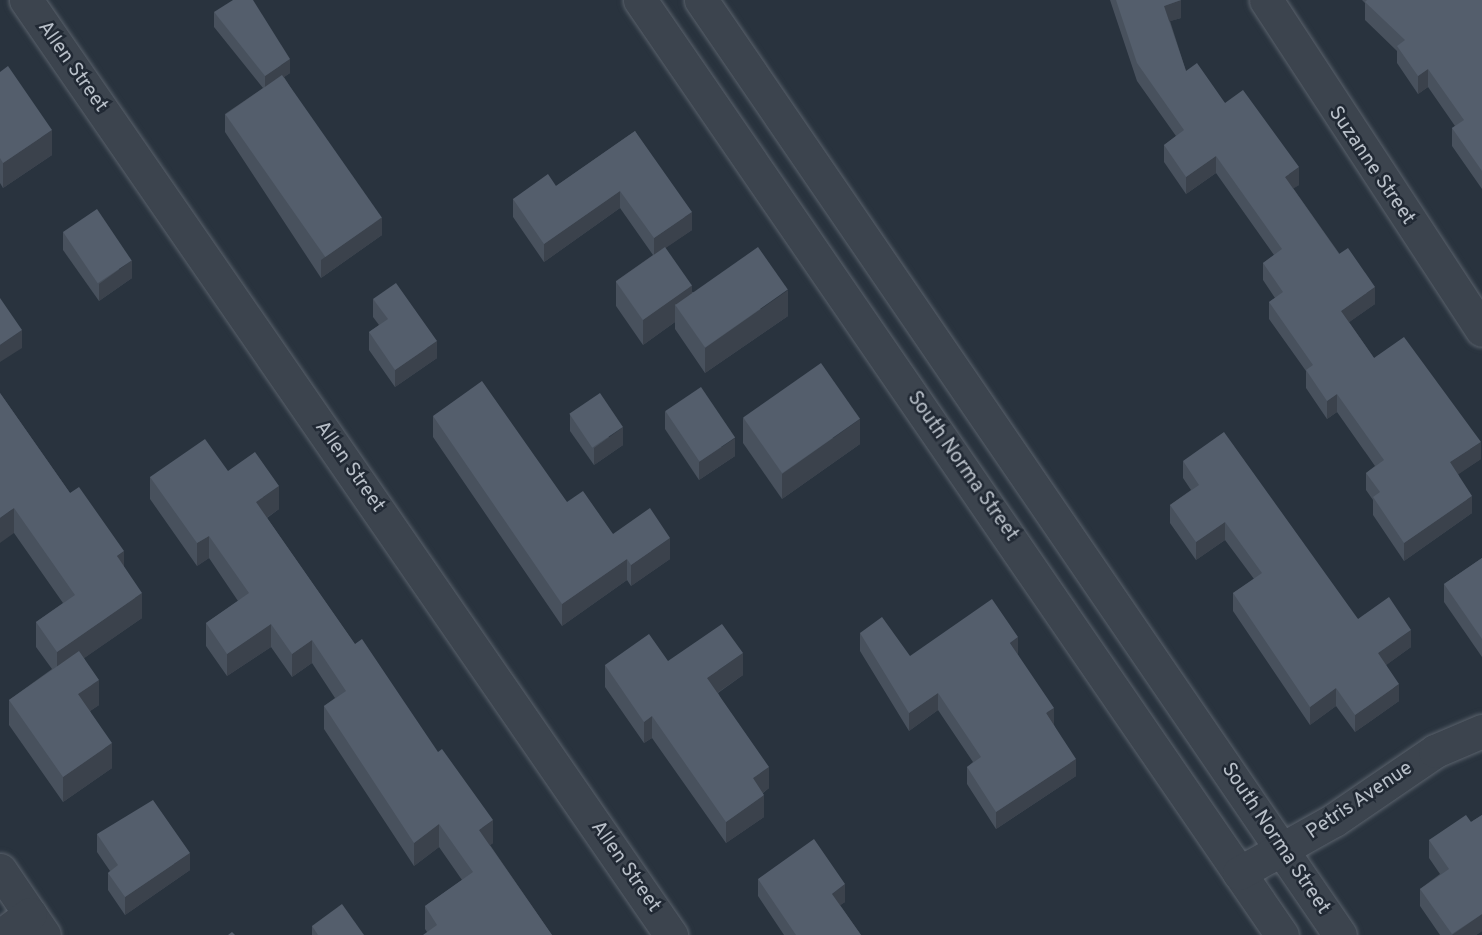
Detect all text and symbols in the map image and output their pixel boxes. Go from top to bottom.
street label: Allen Street [32,17,112,117]
street label: Suzanne Street [1323,102,1419,230]
street label: South Norma Street [901,387,1023,547]
street label: Allen Street [309,417,389,517]
street label: Petris Avenue [1302,756,1418,846]
street label: South Norma Street [1215,759,1335,919]
street label: Allen Street [585,817,665,917]

